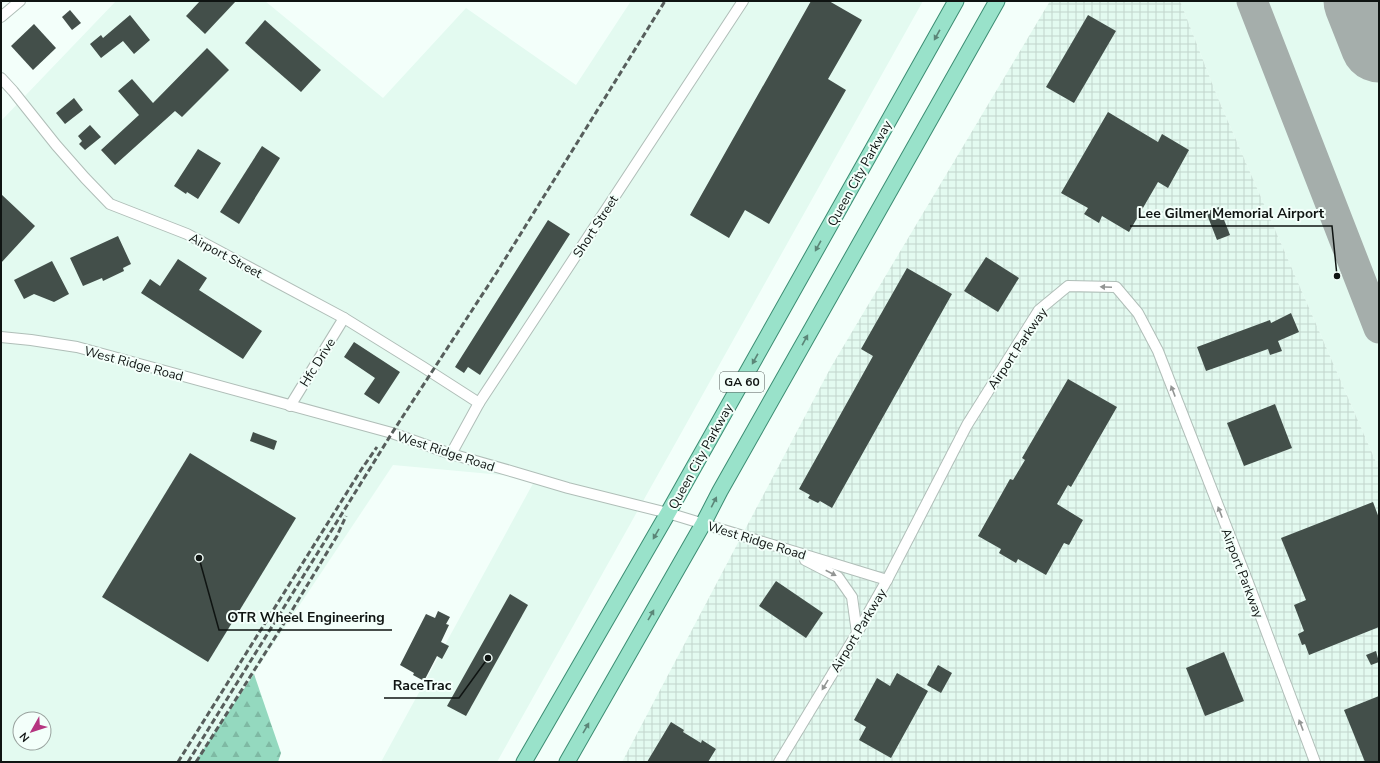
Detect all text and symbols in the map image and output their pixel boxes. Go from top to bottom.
one-way arrow [933,29,940,41]
street label: Queen City Parkway [823,117,897,230]
street label: Short Street [569,192,623,261]
callout: Lee Gilmer Memorial Airport [1130,200,1332,226]
text: Lee Gilmer Memorial Airport [1138,204,1325,223]
street label: Airport Street [186,229,266,283]
one-way arrow [815,240,822,252]
one-way arrow [1099,284,1112,290]
street label: Airport Parkway [984,304,1052,393]
one-way arrow [802,334,809,346]
street label: Hfc Drive [296,335,340,390]
street label: West Ridge Road [82,342,185,386]
one-way arrow [751,353,758,365]
road number: GA 60 [720,372,764,392]
one-way arrow [1170,386,1176,397]
street label: Queen City Parkway [664,400,738,513]
street label: West Ridge Road [394,428,497,476]
one-way arrow [711,496,718,508]
one-way arrow [1217,506,1223,518]
street label: West Ridge Road [705,517,808,564]
street label: Airport Parkway [1217,526,1268,621]
one-way arrow [653,528,660,539]
one-way arrow [825,570,837,576]
street label: Airport Parkway [827,585,891,676]
callout: OTR Wheel Engineering [219,604,392,630]
text: OTR Wheel Engineering [227,608,385,627]
one-way arrow [647,609,654,621]
callout: RaceTrac [384,672,459,698]
text: RaceTrac [393,676,452,695]
one-way arrow [821,679,828,691]
north arrow [12,711,52,751]
one-way arrow [1298,719,1304,731]
one-way arrow [583,722,590,734]
text: N [16,729,33,745]

